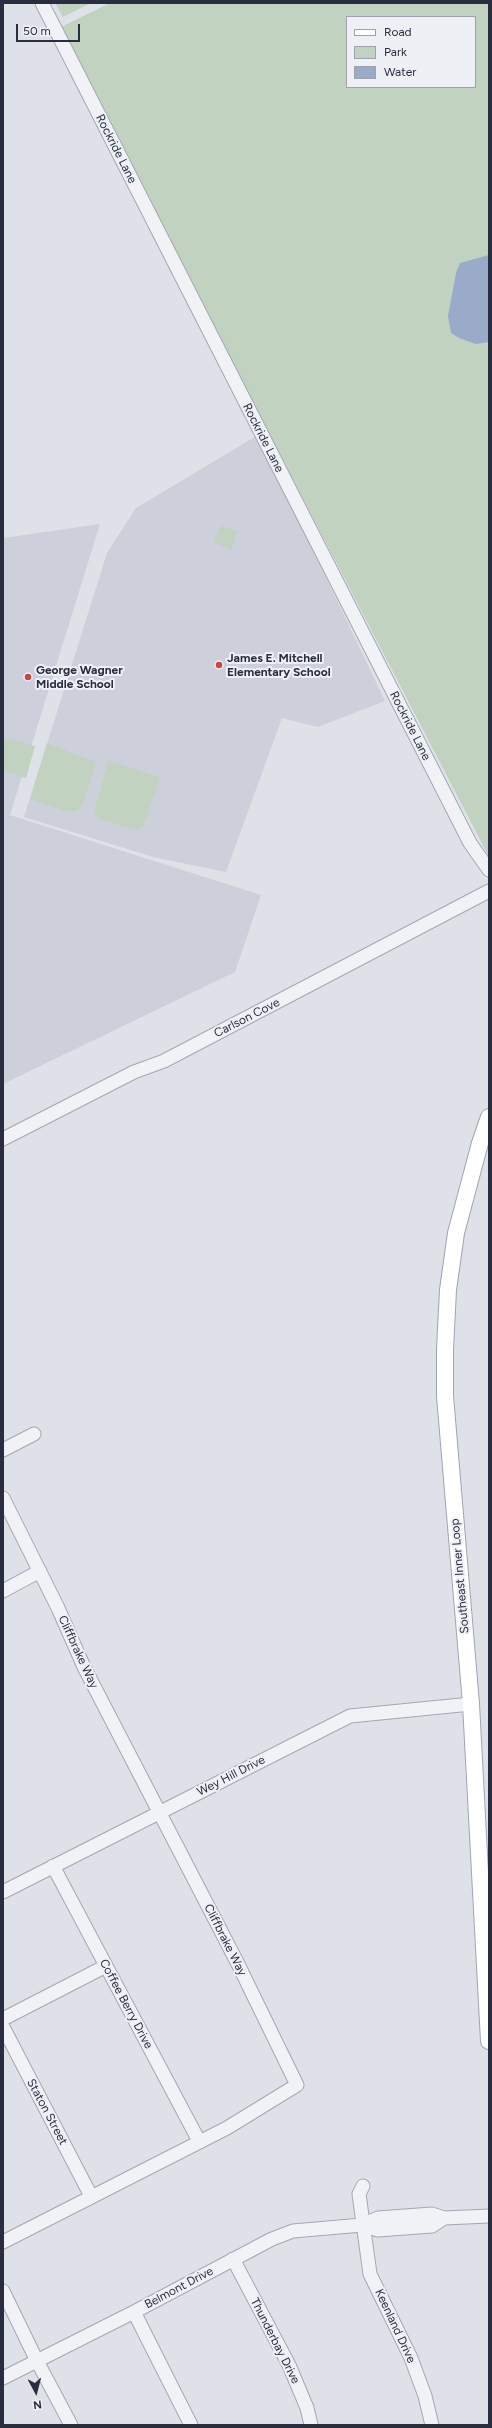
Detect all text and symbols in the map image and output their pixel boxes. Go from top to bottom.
scale bar [18,16,82,42]
legend [346,16,476,88]
text: 50 m [23,24,51,38]
text: Road [384,25,412,39]
text: Park [384,45,407,59]
text: Water [384,65,416,79]
street label: Rockride Lane [92,112,140,186]
street label: Rockride Lane [239,401,287,475]
place label: James E. Mitchell Elementary School [227,651,331,679]
marker: James E. Mitchell Elementary School [214,660,224,670]
place label: George Wagner Middle School [36,663,123,691]
marker: George Wagner Middle School [23,672,33,682]
street label: Rockride Lane [386,689,434,763]
street label: Carlson Cove [212,995,282,1041]
street label: Southeast Inner Loop [448,1518,472,1634]
street label: Cliffbrake Way [55,1613,101,1691]
street label: Wey Hill Drive [195,1753,267,1799]
street label: Cliffbrake Way [201,1902,249,1978]
street label: Coffee Berry Drive [96,1957,156,2051]
street label: Staton Street [24,2077,70,2147]
street label: Belmont Drive [142,2264,216,2312]
street label: Keenland Drive [372,2287,418,2365]
street label: Thunderbay Drive [247,2296,303,2386]
north arrow [16,2372,56,2412]
text: N [33,2397,43,2411]

